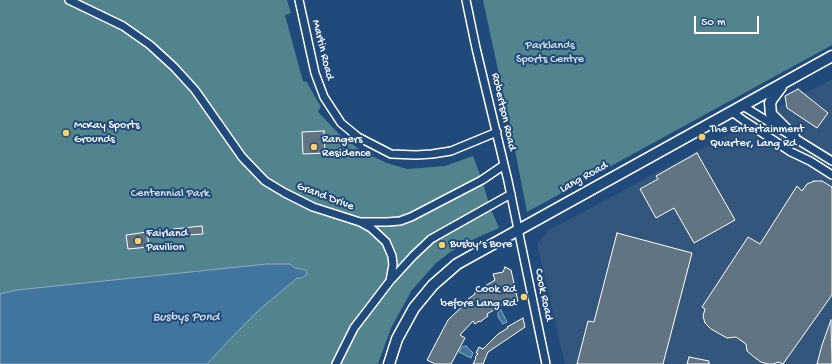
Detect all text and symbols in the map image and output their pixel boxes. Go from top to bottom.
scale bar [696,8,761,34]
text: 50 m [701,16,726,30]
street label: Martin Road [308,18,336,82]
park label: Parklands Sports Centre [516,39,584,67]
street label: Robertson Road [487,72,519,152]
place label: McKay Sports Grounds [74,119,140,147]
place label: The Entertainment Quarter, Lang Rd [710,123,804,151]
marker: McKay Sports Grounds [61,128,71,138]
marker: The Entertainment Quarter, Lang Rd [697,132,707,142]
place label: Rangers Residence [322,133,371,161]
marker: Rangers Residence [309,142,319,152]
street label: Lang Road [557,159,611,197]
street label: Grand Drive [294,179,356,215]
park label: Centennial Park [131,187,209,201]
place label: Fairland Pavilion [146,227,188,255]
marker: Fairland Pavilion [133,236,143,246]
place label: Busby’s Bore [450,238,512,252]
marker: Busby’s Bore [437,240,447,250]
street label: Cook Road [530,267,556,323]
place label: Cook Rd before Lang Rd [441,283,516,311]
marker: Cook Rd before Lang Rd [519,292,529,302]
water label: Busbys Pond [153,310,219,326]

